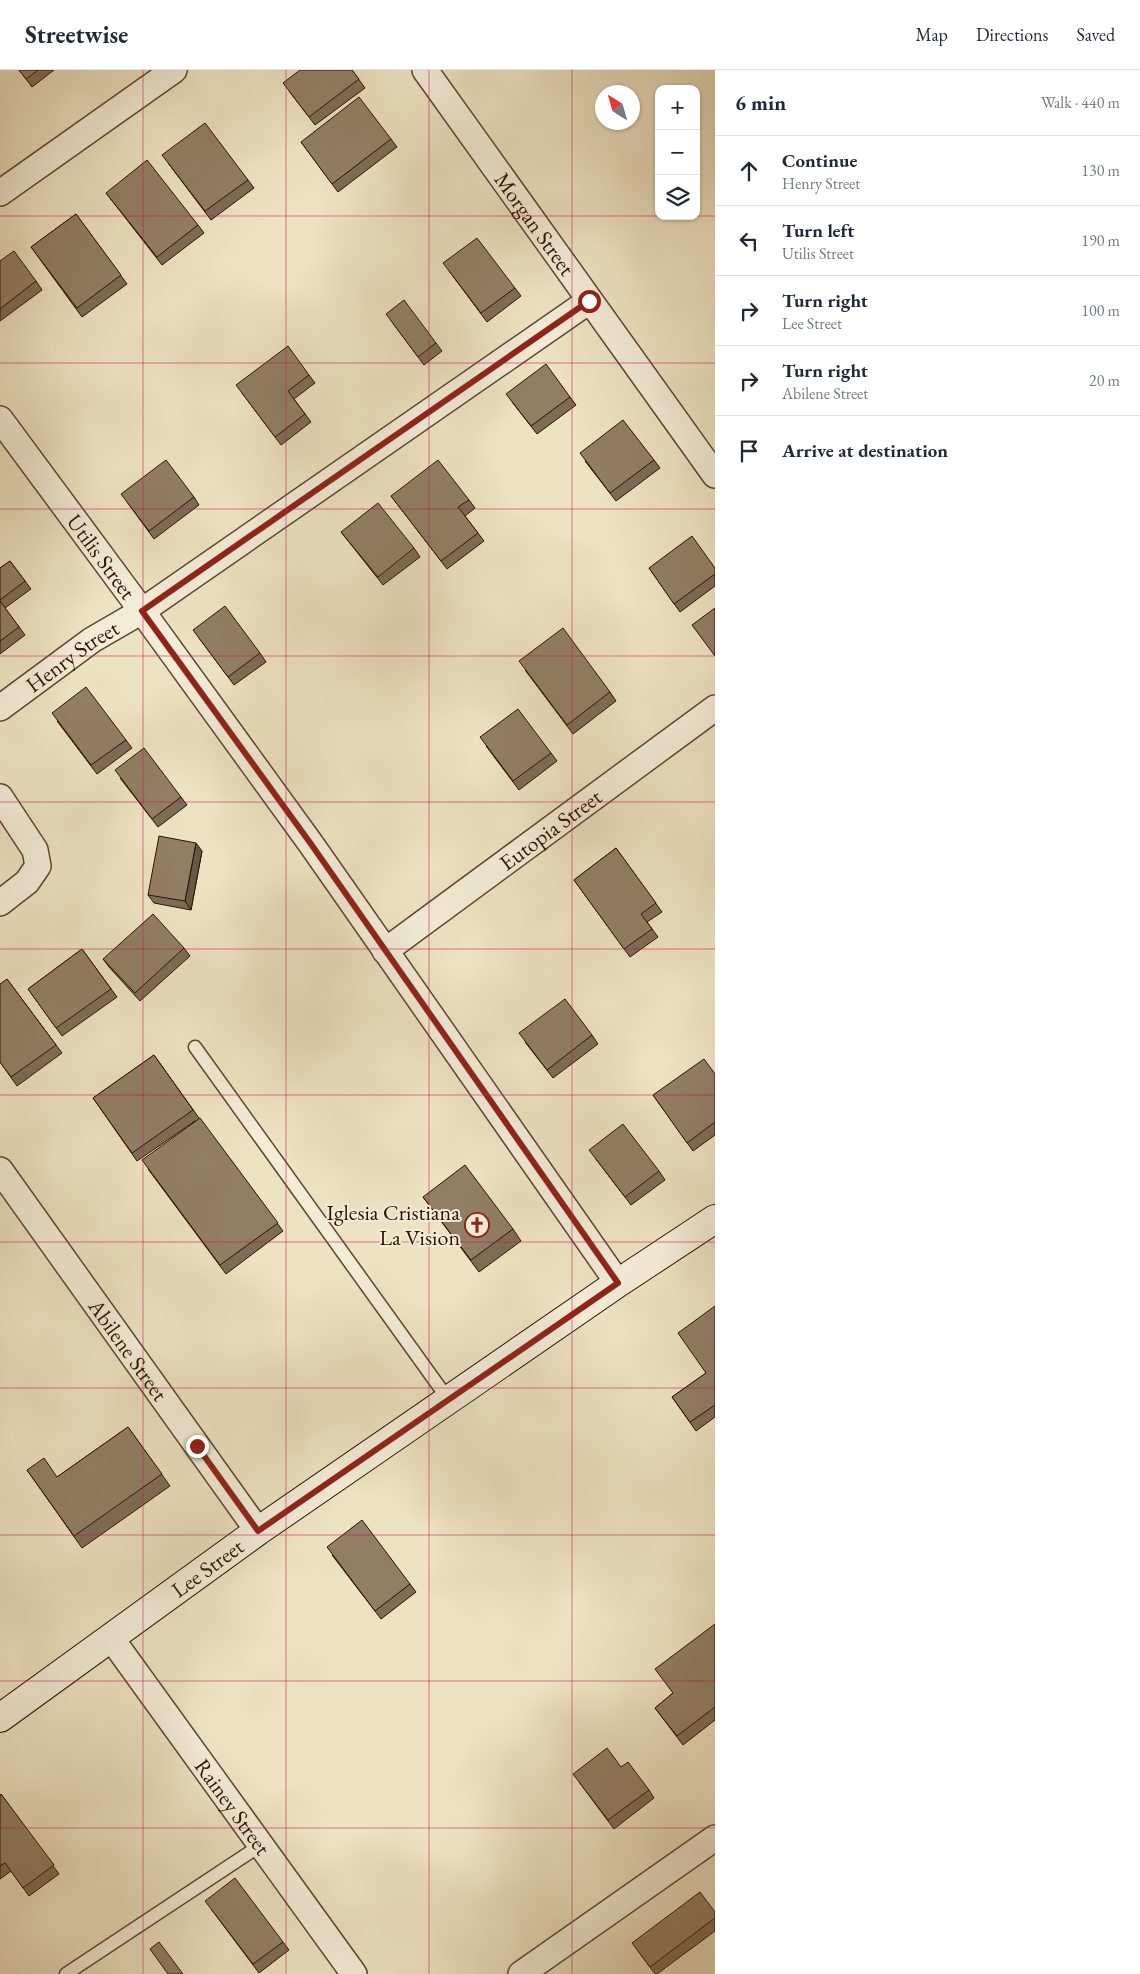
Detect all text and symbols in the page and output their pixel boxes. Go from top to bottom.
text: Streetwise [25,19,128,50]
text: Map [916,23,948,46]
text: Directions [976,23,1048,46]
text: Saved [1076,23,1115,46]
north arrow [595,85,640,130]
map controls [655,85,700,220]
button: + [655,85,700,130]
text: 6 min [735,89,786,116]
text: Walk · 440 m [1041,92,1120,113]
button: − [655,130,700,175]
text: Continue [782,148,857,173]
icon: ahead [735,157,763,185]
text: 130 m [1081,160,1120,181]
street label: Morgan Street [488,167,582,281]
text: Henry Street [782,173,860,194]
button: layers [655,175,700,220]
text: Turn left [782,218,854,243]
icon: left [735,227,763,255]
text: 190 m [1081,230,1120,251]
text: Utilis Street [782,243,854,264]
text: Turn right [782,288,868,313]
route start [578,290,601,313]
icon: right [735,297,763,325]
text: 100 m [1081,300,1120,321]
text: Lee Street [782,313,842,334]
text: Turn right [782,358,868,383]
icon: right [735,367,763,395]
text: 20 m [1089,370,1120,391]
text: Abilene Street [782,383,868,404]
icon: arrive [735,437,763,465]
text: Arrive at destination [782,438,948,463]
street label: Utilis Street [60,508,142,605]
street label: Henry Street [20,614,124,699]
street label: Eutopia Street [493,782,607,877]
place label: Iglesia Cristiana La Vision [326,1198,460,1252]
church icon: Iglesia Cristiana La Vision [464,1212,490,1238]
street label: Abilene Street [81,1292,174,1407]
route end [186,1435,209,1458]
street label: Lee Street [166,1532,250,1604]
street label: Rainey Street [188,1753,277,1861]

